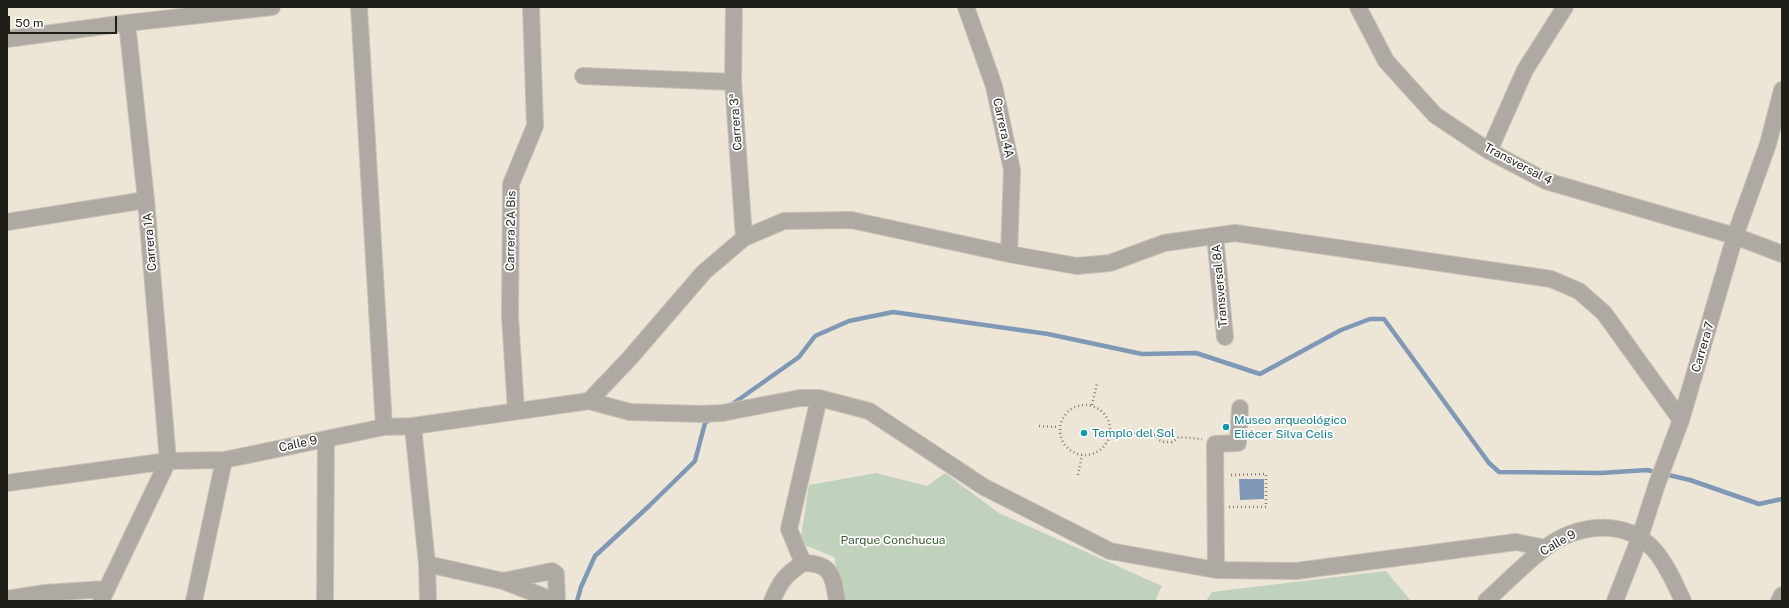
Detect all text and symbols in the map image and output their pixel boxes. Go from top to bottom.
scale bar [10,8,119,34]
text: 50 m [15,16,43,30]
street label: Carrera 3ª [727,93,745,151]
street label: Carrera 4A [990,97,1016,159]
street label: Transversal 4 [1482,140,1554,188]
street label: Carrera 2A Bis [503,191,519,271]
street label: Carrera 1A [140,212,160,272]
street label: Transversal 8A [1209,244,1231,328]
street label: Carrera 7 [1689,320,1717,374]
place label: Museo arqueológico Eliécer Silva Celis [1234,413,1347,441]
marker: Museo arqueológico Eliécer Silva Celis [1221,422,1231,432]
place label: Templo del Sol [1092,426,1175,440]
marker: Templo del Sol [1079,428,1089,438]
street label: Calle 9 [278,433,318,455]
street label: Calle 9 [1538,527,1578,559]
park label: Parque Conchucua [841,533,945,547]

